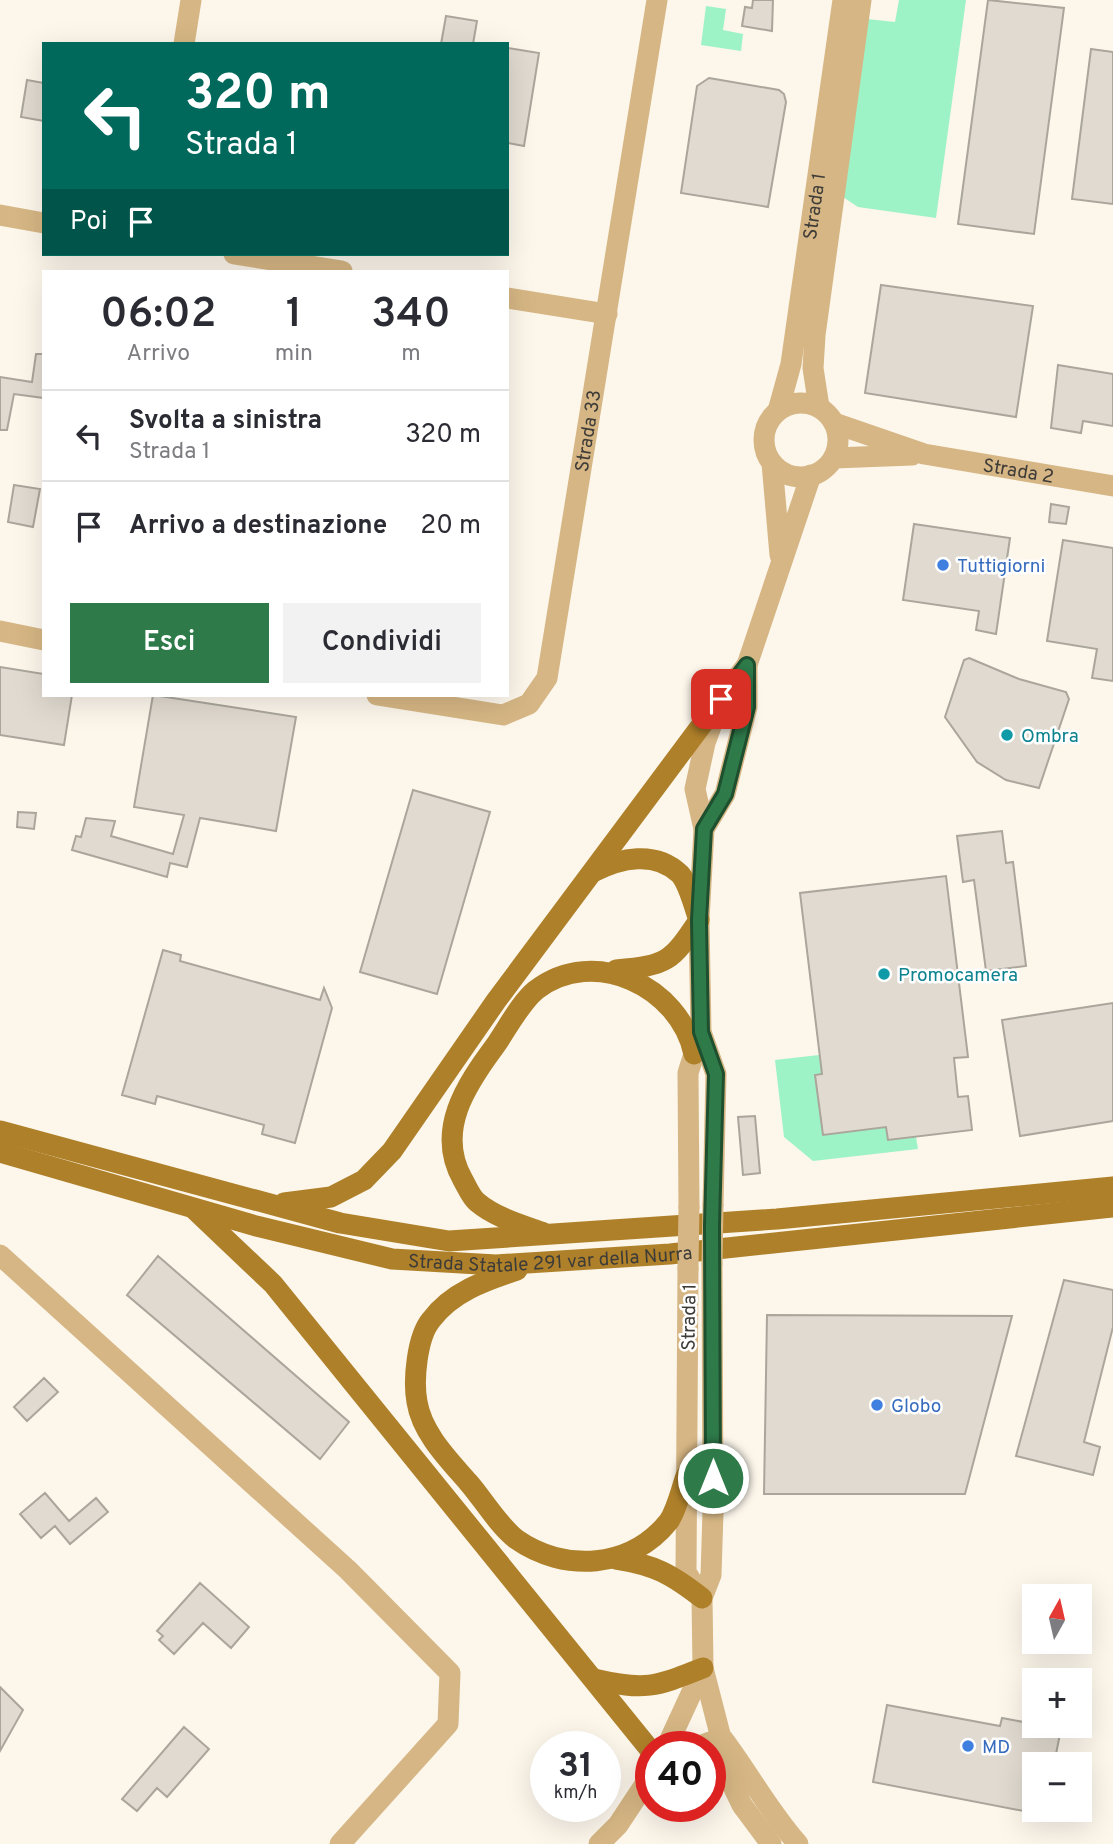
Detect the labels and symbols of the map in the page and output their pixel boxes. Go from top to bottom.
street label: Strada 1 [799,172,832,242]
street label: Strada 33 [571,388,608,474]
street label: Strada 2 [981,454,1055,490]
place label: Tuttigiorni [957,555,1045,579]
marker: Tuttigiorni [935,557,951,573]
pin [691,669,751,729]
place label: Ombra [1021,725,1079,749]
marker: Ombra [999,727,1015,743]
place label: Promocamera [898,964,1018,988]
marker: Promocamera [876,966,892,982]
street label: Strada Statale 291 var della Nurra [407,1242,694,1279]
street label: Strada 1 [677,1283,703,1351]
place label: Globo [891,1395,941,1419]
marker: Globo [869,1397,885,1413]
position arrow [676,1441,750,1515]
north arrow [1022,1584,1092,1654]
speed limit sign: 40 [635,1731,726,1822]
place label: MD [982,1736,1010,1760]
marker: MD [960,1738,976,1754]

